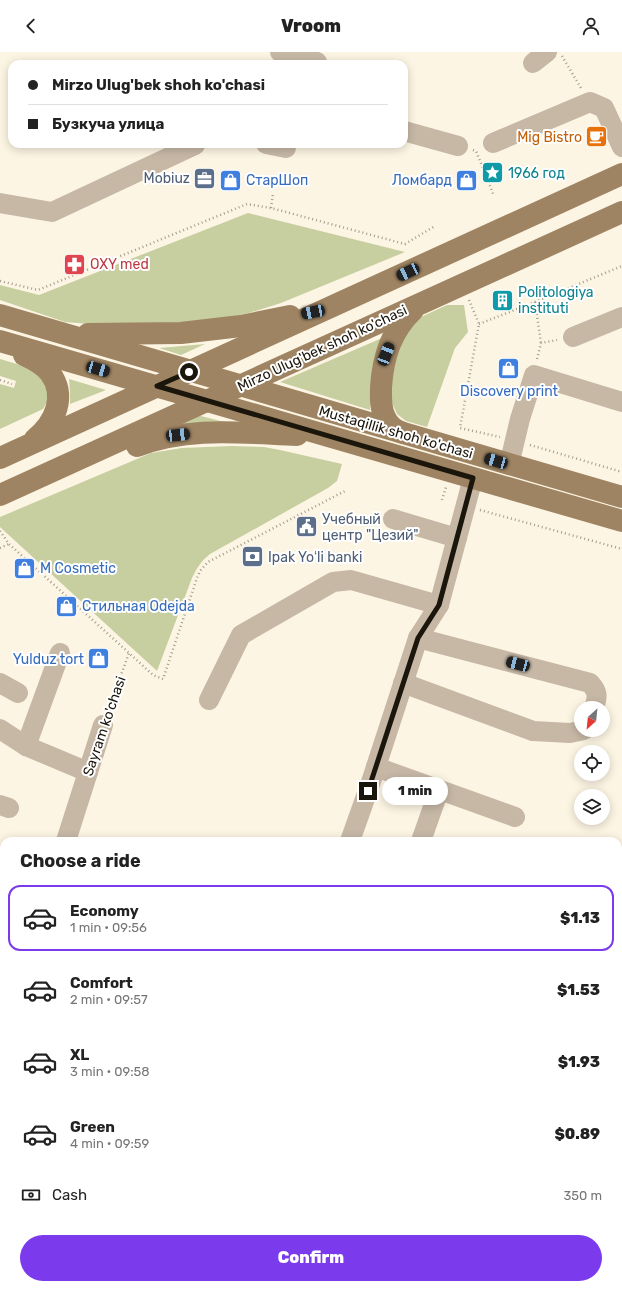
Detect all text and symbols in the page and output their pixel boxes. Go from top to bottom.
icon: back [20,15,42,37]
text: Vroom [281,15,341,37]
icon: person [580,15,602,37]
text: Mirzo Ulug'bek shoh ko'chasi [52,76,265,94]
text: Бузкуча улица [52,115,164,133]
cafe icon: Mig Bistro [584,124,610,150]
place label: Mig Bistro [517,129,582,146]
place icon: 1966 год [480,160,506,186]
office icon: Mobiuz [192,165,218,191]
place label: 1966 год [508,165,565,182]
shop icon: СтарШоп [218,167,244,193]
shop icon: Ломбард [454,167,480,193]
place label: Mobiuz [144,170,190,187]
place label: СтарШоп [246,172,308,189]
place label: Ломбард [392,172,452,189]
pharmacy icon: OXY med [61,251,87,277]
place label: OXY med [90,256,149,273]
car [395,261,421,283]
place label: Politologiya instituti [518,284,594,317]
building icon: Politologiya instituti [489,287,515,313]
street label: Mirzo Ulug'bek shoh ko'chasi [235,302,410,395]
car [300,304,326,320]
car [376,341,396,367]
shop icon: Discovery print [496,356,522,382]
car [85,360,111,378]
route start [180,363,198,381]
place label: Discovery print [460,383,559,400]
street label: Mustaqillik shoh ko'chasi [317,402,475,463]
car [165,428,191,442]
car [483,452,509,470]
place label: Учебный центр "Цезий" [322,511,419,544]
public building icon: Учебный центр "Цезий" [294,514,320,540]
bank icon: Ipak Yoʻli banki [239,544,265,570]
place label: Ipak Yoʻli banki [268,549,362,566]
shop icon: M Cosmetic [12,555,38,581]
place label: M Cosmetic [40,560,116,577]
shop icon: Стильная Odejda [54,593,80,619]
place label: Стильная Odejda [82,598,195,615]
shop icon: Yulduz tort [86,646,112,672]
place label: Yulduz tort [13,651,85,668]
car [505,655,531,673]
street label: Sayram ko'chasi [79,674,130,778]
north arrow [574,701,610,737]
map controls [574,701,610,825]
button: locate [574,745,610,781]
callout: 1 min [382,777,448,805]
route end [359,782,377,800]
text: 1 min [398,783,432,798]
button: layers [574,789,610,825]
text: Choose a ride [20,850,141,872]
icon: car [22,900,58,936]
text: Economy [70,902,139,920]
text: $1.13 [560,909,600,927]
text: 1 min · 09:56 [70,920,147,935]
icon: car [22,972,58,1008]
text: Comfort [70,974,133,992]
text: $1.53 [557,981,600,999]
text: 2 min · 09:57 [70,992,148,1007]
icon: car [22,1044,58,1080]
text: XL [70,1046,89,1064]
text: $1.93 [558,1053,600,1071]
text: 3 min · 09:58 [70,1064,150,1079]
icon: car [22,1116,58,1152]
text: Green [70,1118,115,1136]
text: $0.89 [554,1125,600,1143]
text: 4 min · 09:59 [70,1136,149,1151]
icon: cash [20,1184,42,1206]
text: Cash [52,1186,87,1204]
text: 350 m [563,1188,602,1203]
button: Confirm [20,1235,602,1281]

